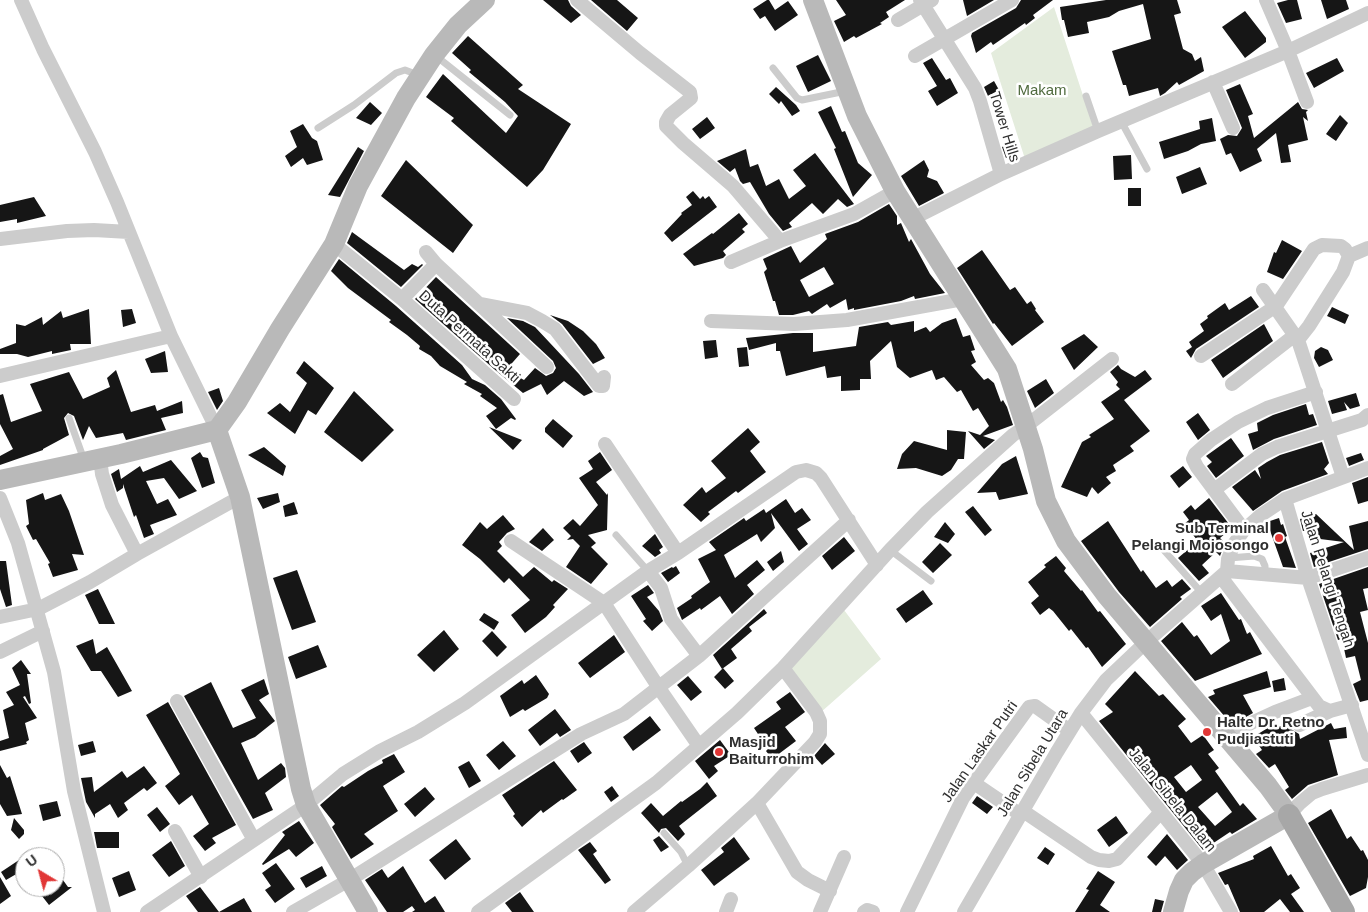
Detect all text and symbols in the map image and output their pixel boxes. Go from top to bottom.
park label: Makam [1017,82,1067,100]
street label: Tower Hills [985,90,1023,164]
street label: Duta Permata Sakti [415,287,523,387]
street label: Jalan Pelangi Tengah [1296,508,1358,650]
place label: Sub Terminal Pelangi Mojosongo [1132,520,1269,555]
marker: Sub Terminal Pelangi Mojosongo [1273,532,1285,544]
street label: Jalan Laskar Putri [938,698,1022,806]
street label: Jalan Sibela Utara [994,706,1072,820]
place label: Halte Dr. Retno Pudjiastuti [1217,714,1325,749]
marker: Halte Dr. Retno Pudjiastuti [1201,726,1213,738]
place label: Masjid Baiturrohim [729,734,814,769]
street label: Jalan Sibela Dalam [1124,744,1220,856]
marker: Masjid Baiturrohim [713,746,725,758]
north arrow [15,847,65,897]
text: U [23,851,40,870]

